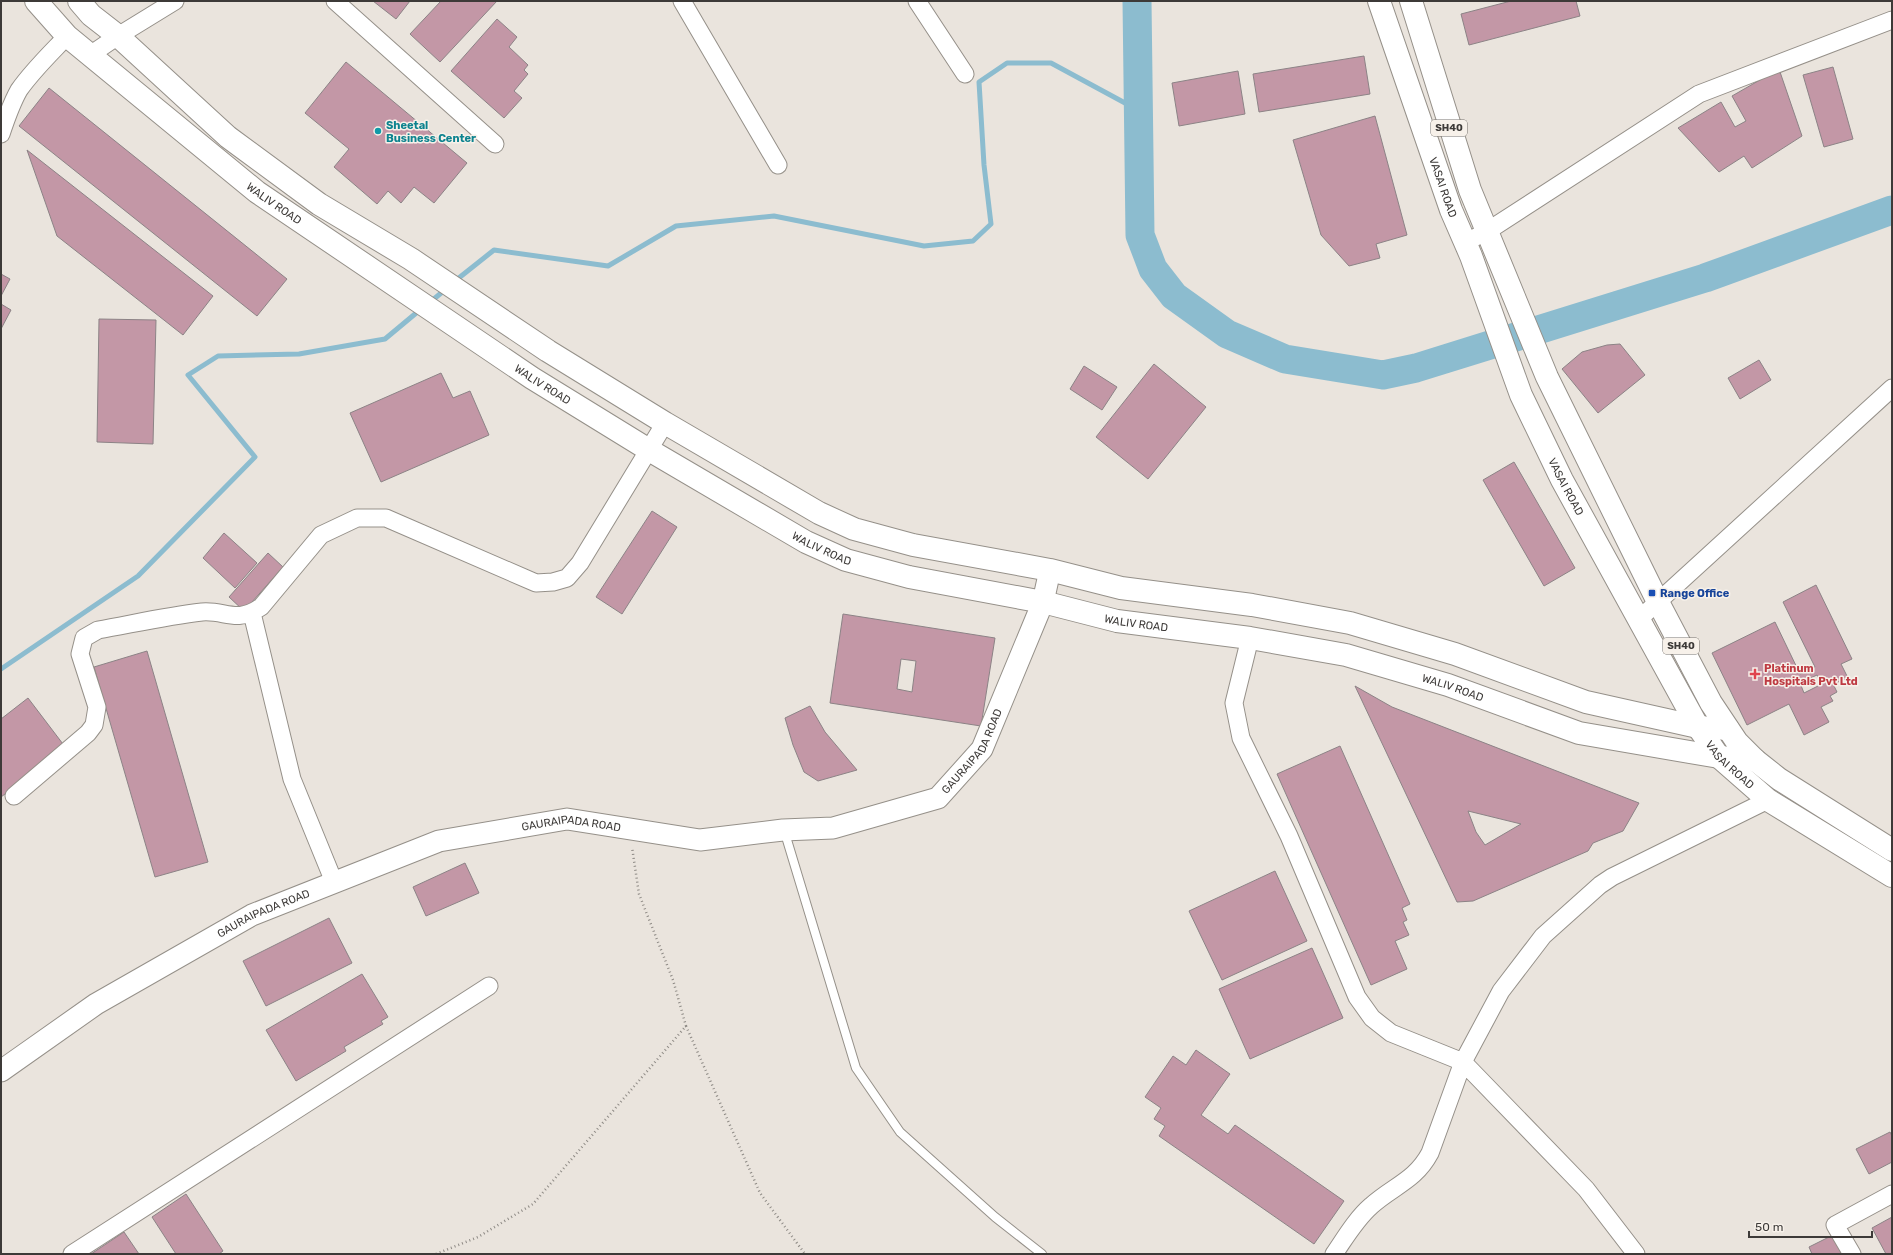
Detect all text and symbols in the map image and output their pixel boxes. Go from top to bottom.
place label: Sheetal Business Center [386,119,476,145]
road number: SH40 [1431,120,1467,136]
marker: Sheetal Business Center [373,126,383,136]
street label: VASAI ROAD [1427,155,1460,220]
street label: WALIV ROAD [244,180,304,227]
street label: WALIV ROAD [512,362,573,407]
street label: VASAI ROAD [1546,456,1587,518]
street label: WALIV ROAD [790,529,853,568]
place label: Range Office [1660,587,1730,600]
marker: Range Office [1647,588,1657,598]
street label: WALIV ROAD [1103,612,1169,634]
road number: SH40 [1663,638,1699,654]
place label: Platinum Hospitals Pvt Ltd [1764,662,1858,688]
marker: Platinum Hospitals Pvt Ltd [1749,668,1761,680]
street label: WALIV ROAD [1420,671,1485,704]
street label: GAURAIPADA ROAD [939,707,1005,796]
street label: VASAI ROAD [1703,738,1757,791]
street label: GAURAIPADA ROAD [520,812,622,834]
street label: GAURAIPADA ROAD [215,886,312,940]
scale bar [1749,1213,1872,1239]
text: 50 m [1755,1220,1783,1234]

